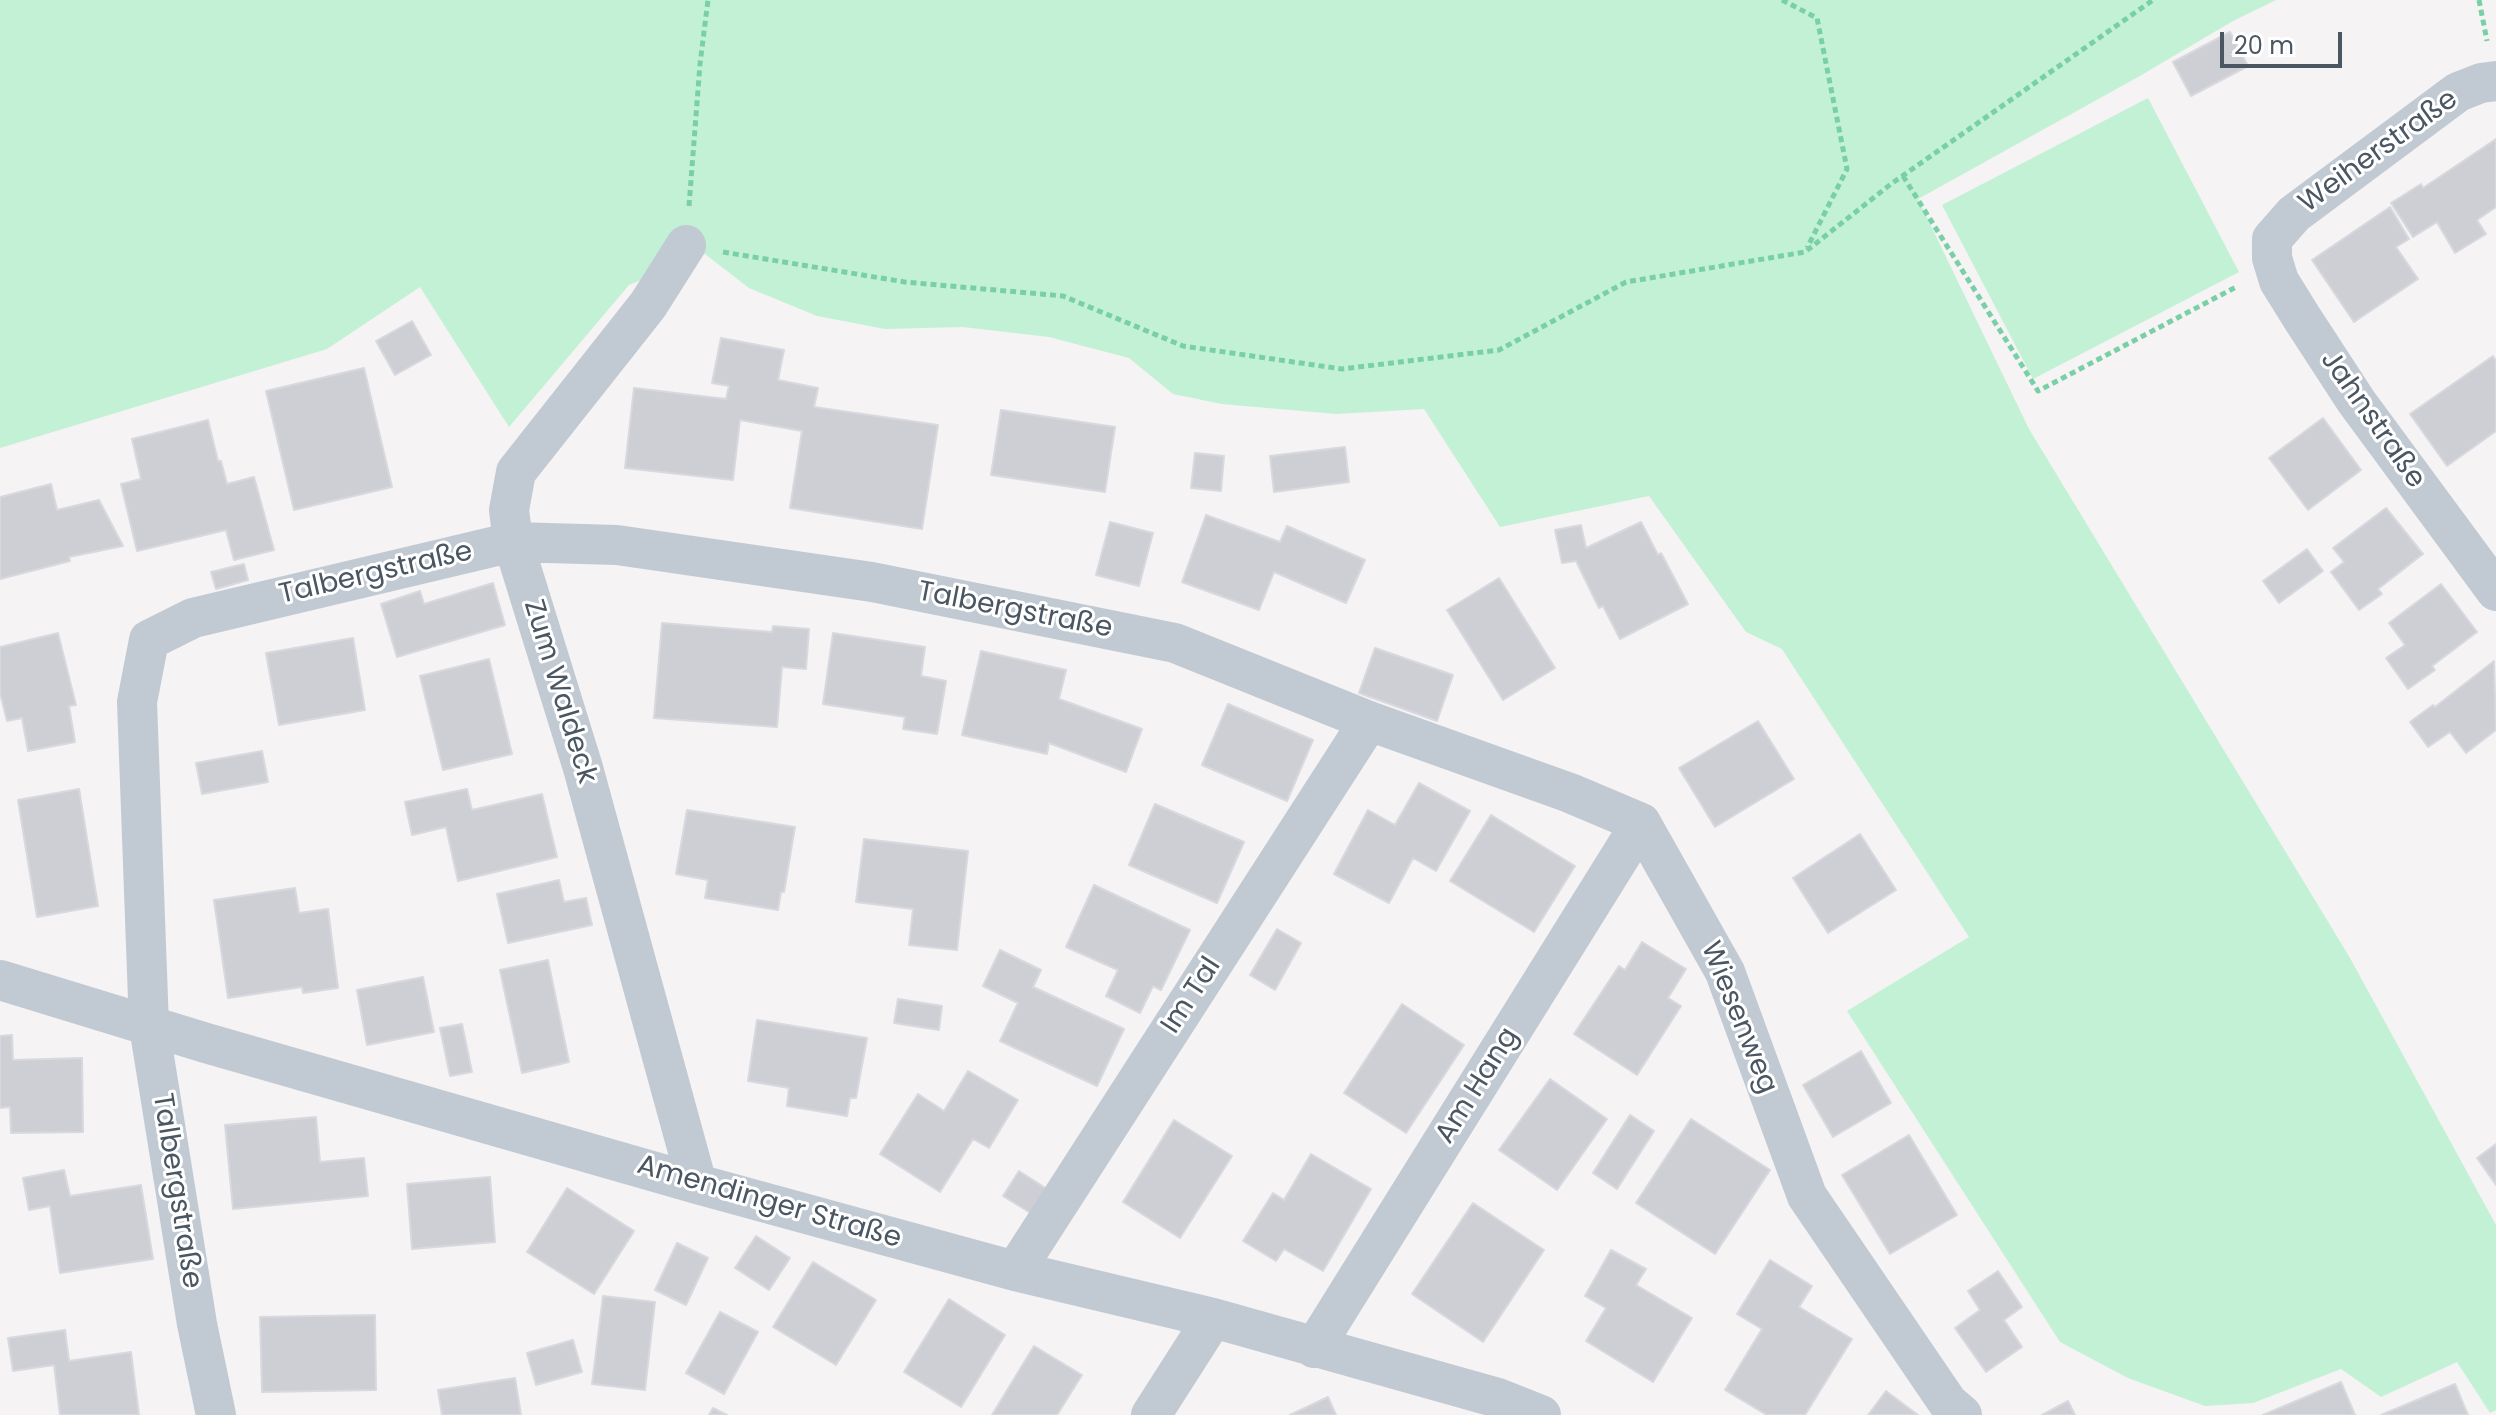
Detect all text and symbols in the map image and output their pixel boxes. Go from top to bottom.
scale bar [2224,16,2346,66]
text: 20 m [2234,29,2294,62]
street label: Weiherstraße [2293,83,2465,221]
street label: Jahnstraße [2312,345,2432,495]
street label: Talbergstraße [276,535,476,613]
street label: Talbergstraße [915,576,1115,646]
street label: Zum Waldeck [515,596,603,788]
street label: Wiesenweg [1692,937,1784,1099]
street label: Im Tal [1155,952,1229,1040]
street label: Am Hang [1429,1022,1527,1150]
street label: Talbergstraße [144,1091,208,1291]
street label: Amendinger Straße [633,1149,905,1257]

